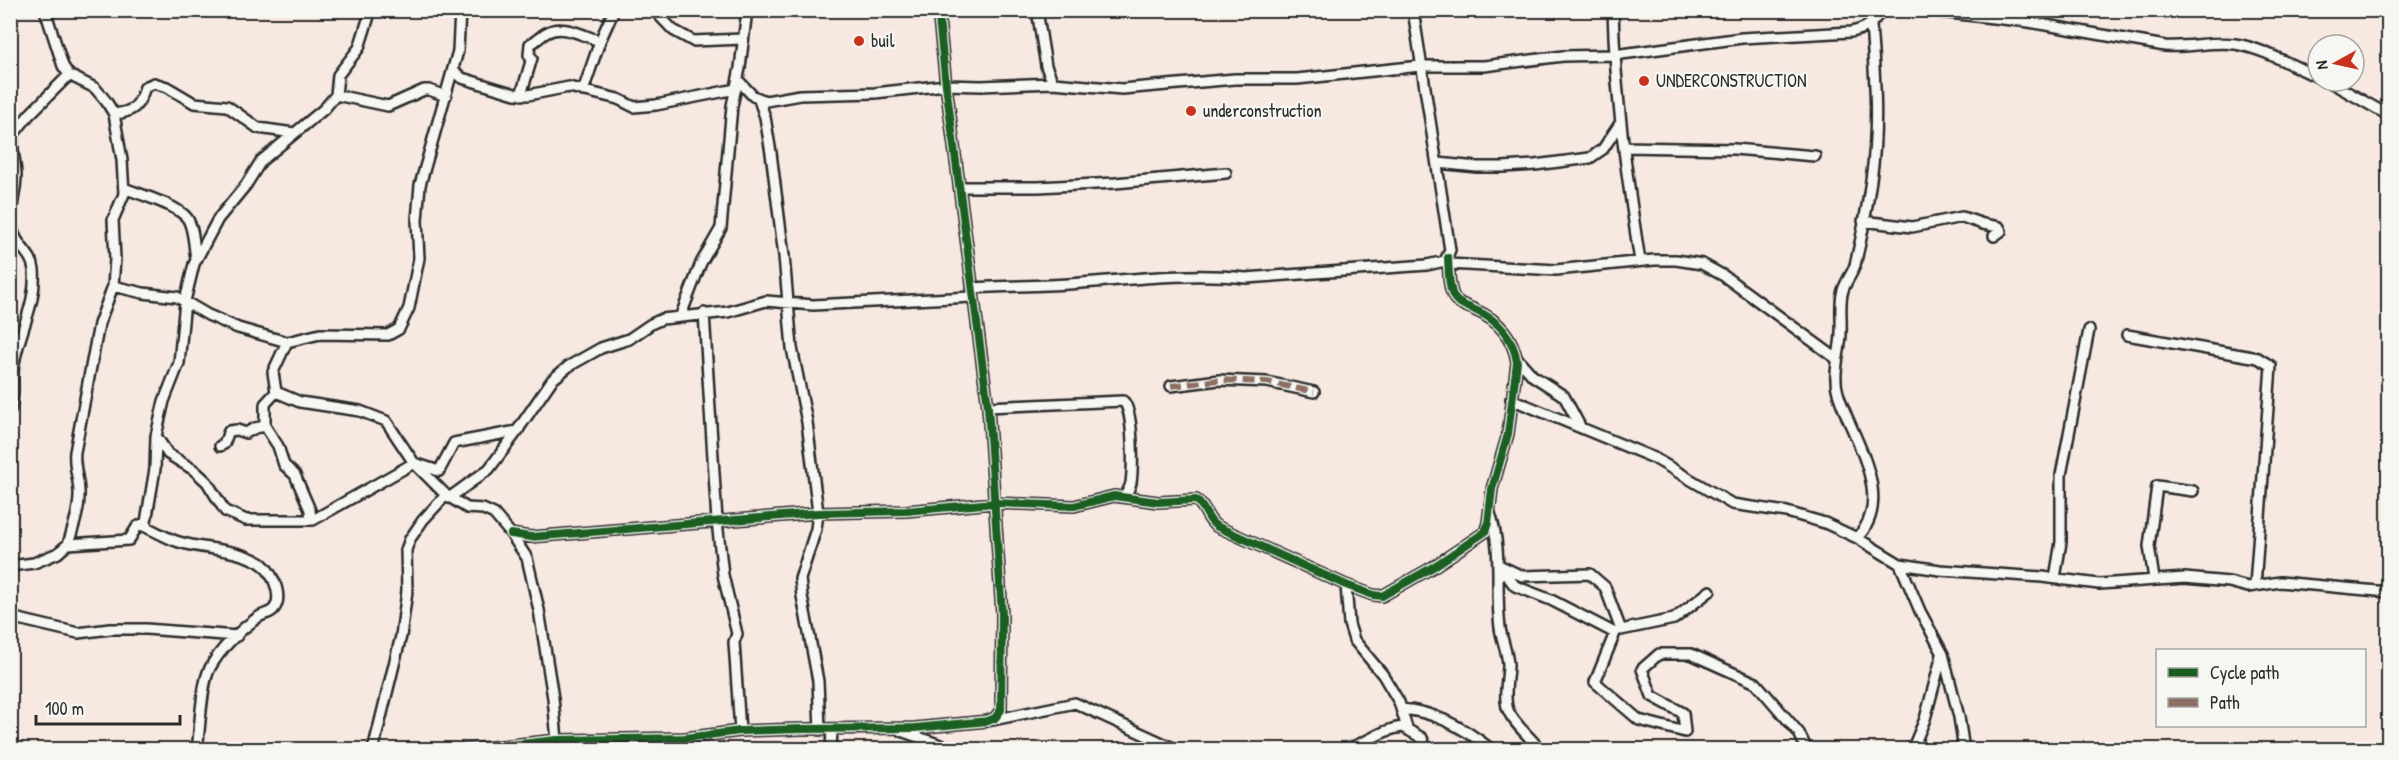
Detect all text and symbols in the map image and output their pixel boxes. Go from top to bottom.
place label: buil [871,28,895,53]
north arrow [2306,33,2366,93]
marker: buil [852,34,866,48]
text: N [2310,59,2333,71]
place label: UNDERCONSTRUCTION [1656,68,1806,93]
marker: UNDERCONSTRUCTION [1637,74,1651,88]
place label: underconstruction [1203,98,1322,123]
marker: underconstruction [1184,104,1198,118]
legend [2156,649,2366,727]
text: Cycle path [2210,660,2280,685]
scale bar [36,688,180,726]
text: Path [2210,690,2240,715]
text: 100 m [45,696,84,721]

